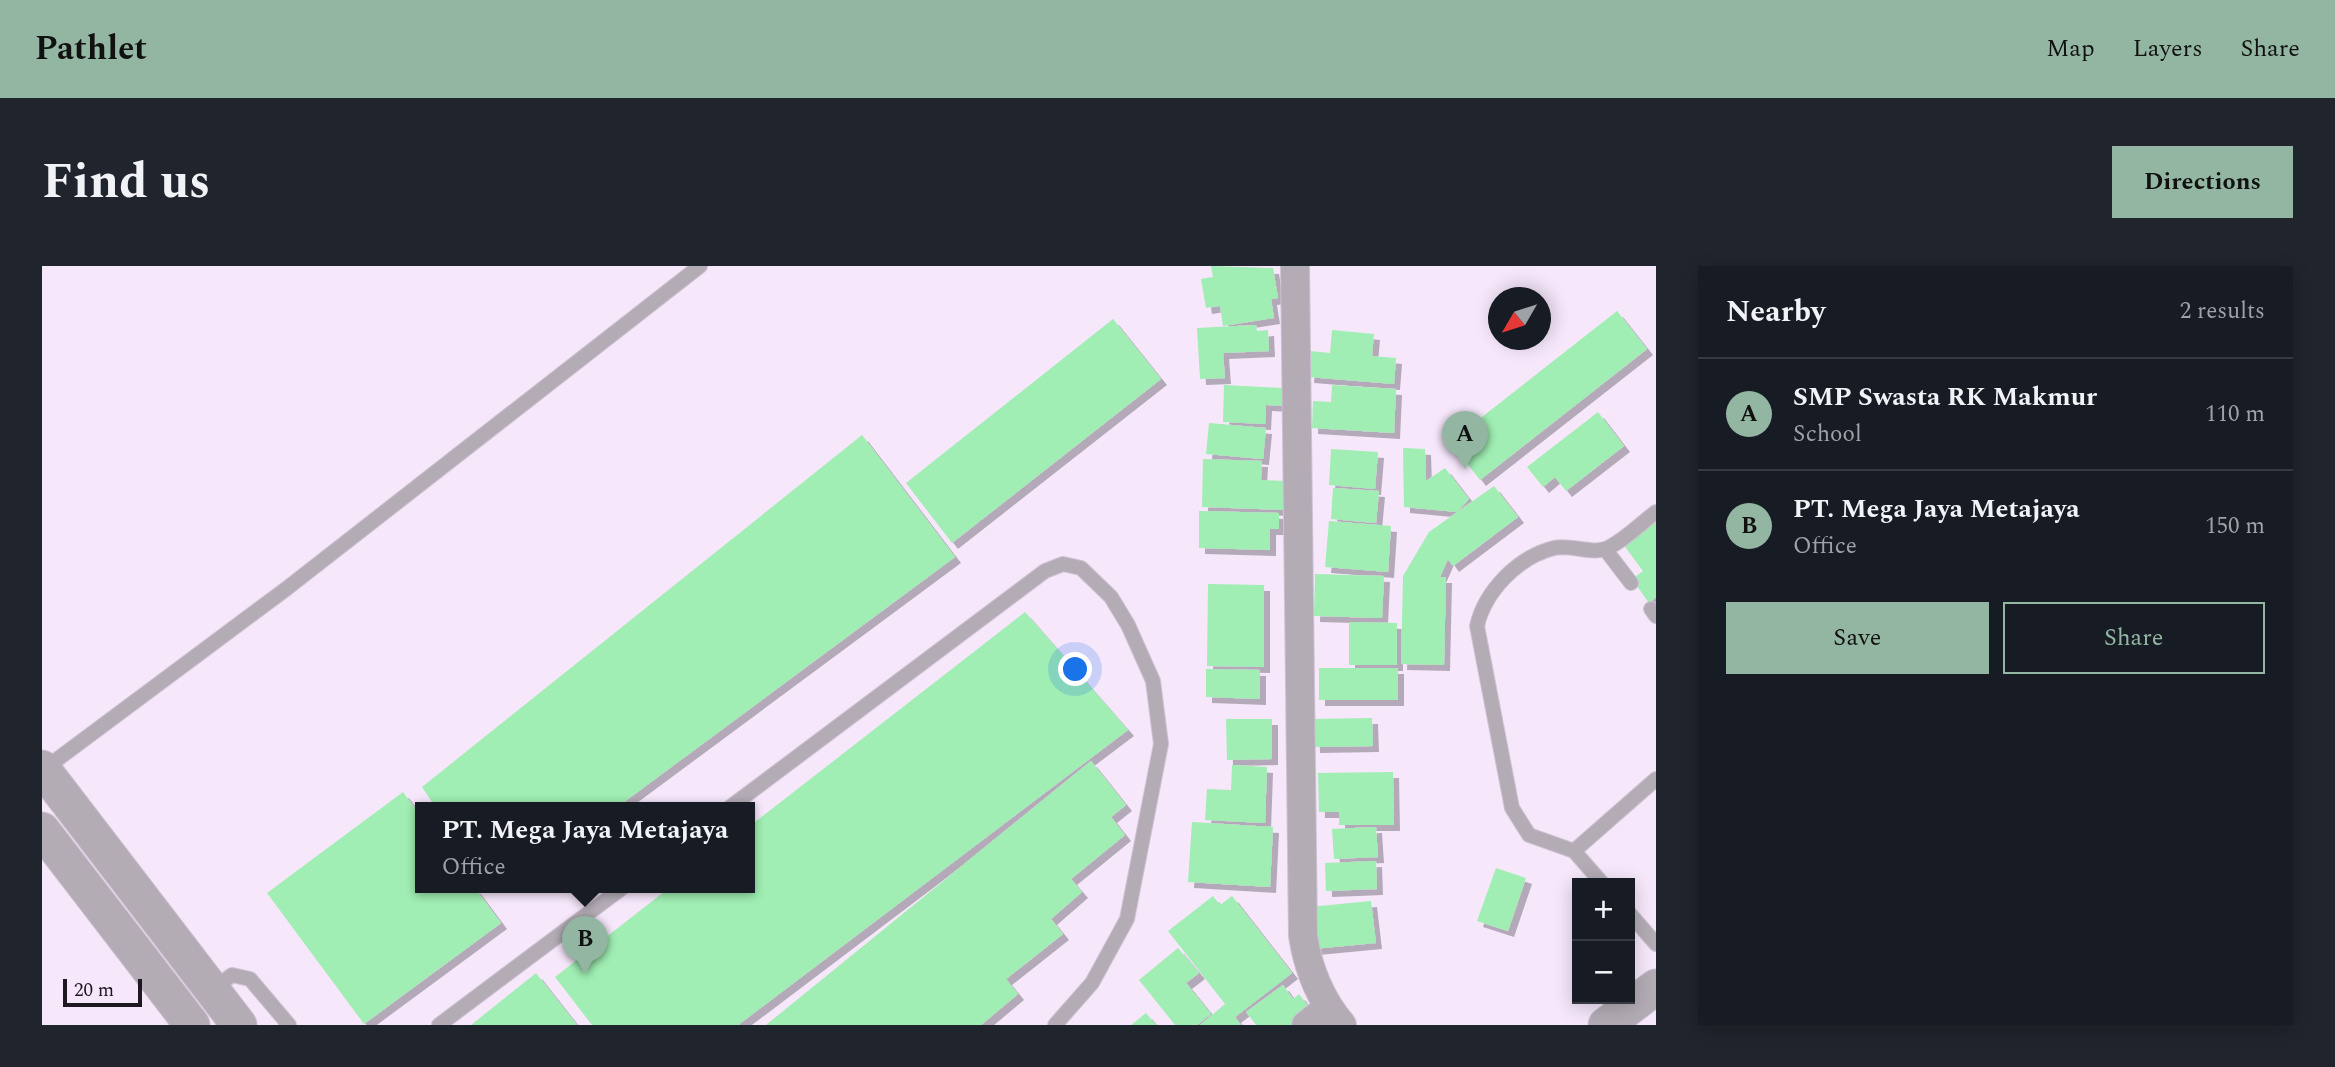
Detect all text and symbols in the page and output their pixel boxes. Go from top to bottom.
text: Pathlet [35,24,147,74]
text: Map [2046,31,2095,67]
text: Layers [2133,31,2203,67]
text: Share [2241,31,2300,67]
text: Find us [42,145,210,220]
button: Directions [2112,146,2293,218]
north arrow [1488,287,1551,350]
text: Nearby [1726,289,1825,335]
text: 2 results [2180,294,2265,329]
text: SMP Swasta RK Makmur [1793,377,2097,417]
text: A [1740,397,1758,432]
text: 110 m [2205,397,2265,432]
pin: A [1442,411,1488,469]
text: School [1793,417,1862,452]
text: PT. Mega Jaya Metajaya [1793,489,2080,529]
text: B [1741,509,1757,544]
text: 150 m [2205,509,2265,544]
text: Office [1793,529,1857,564]
button: Save [1726,602,1989,674]
button: Share [2003,602,2265,674]
your location [1058,652,1092,686]
popup [415,802,755,893]
text: PT. Mega Jaya Metajaya [442,810,728,850]
text: Office [442,850,506,885]
map controls [1572,878,1635,1004]
button: + [1572,878,1635,941]
pin: B [562,916,608,974]
button: − [1572,941,1635,1004]
scale bar [63,976,142,1008]
text: 20 m [74,976,114,1005]

